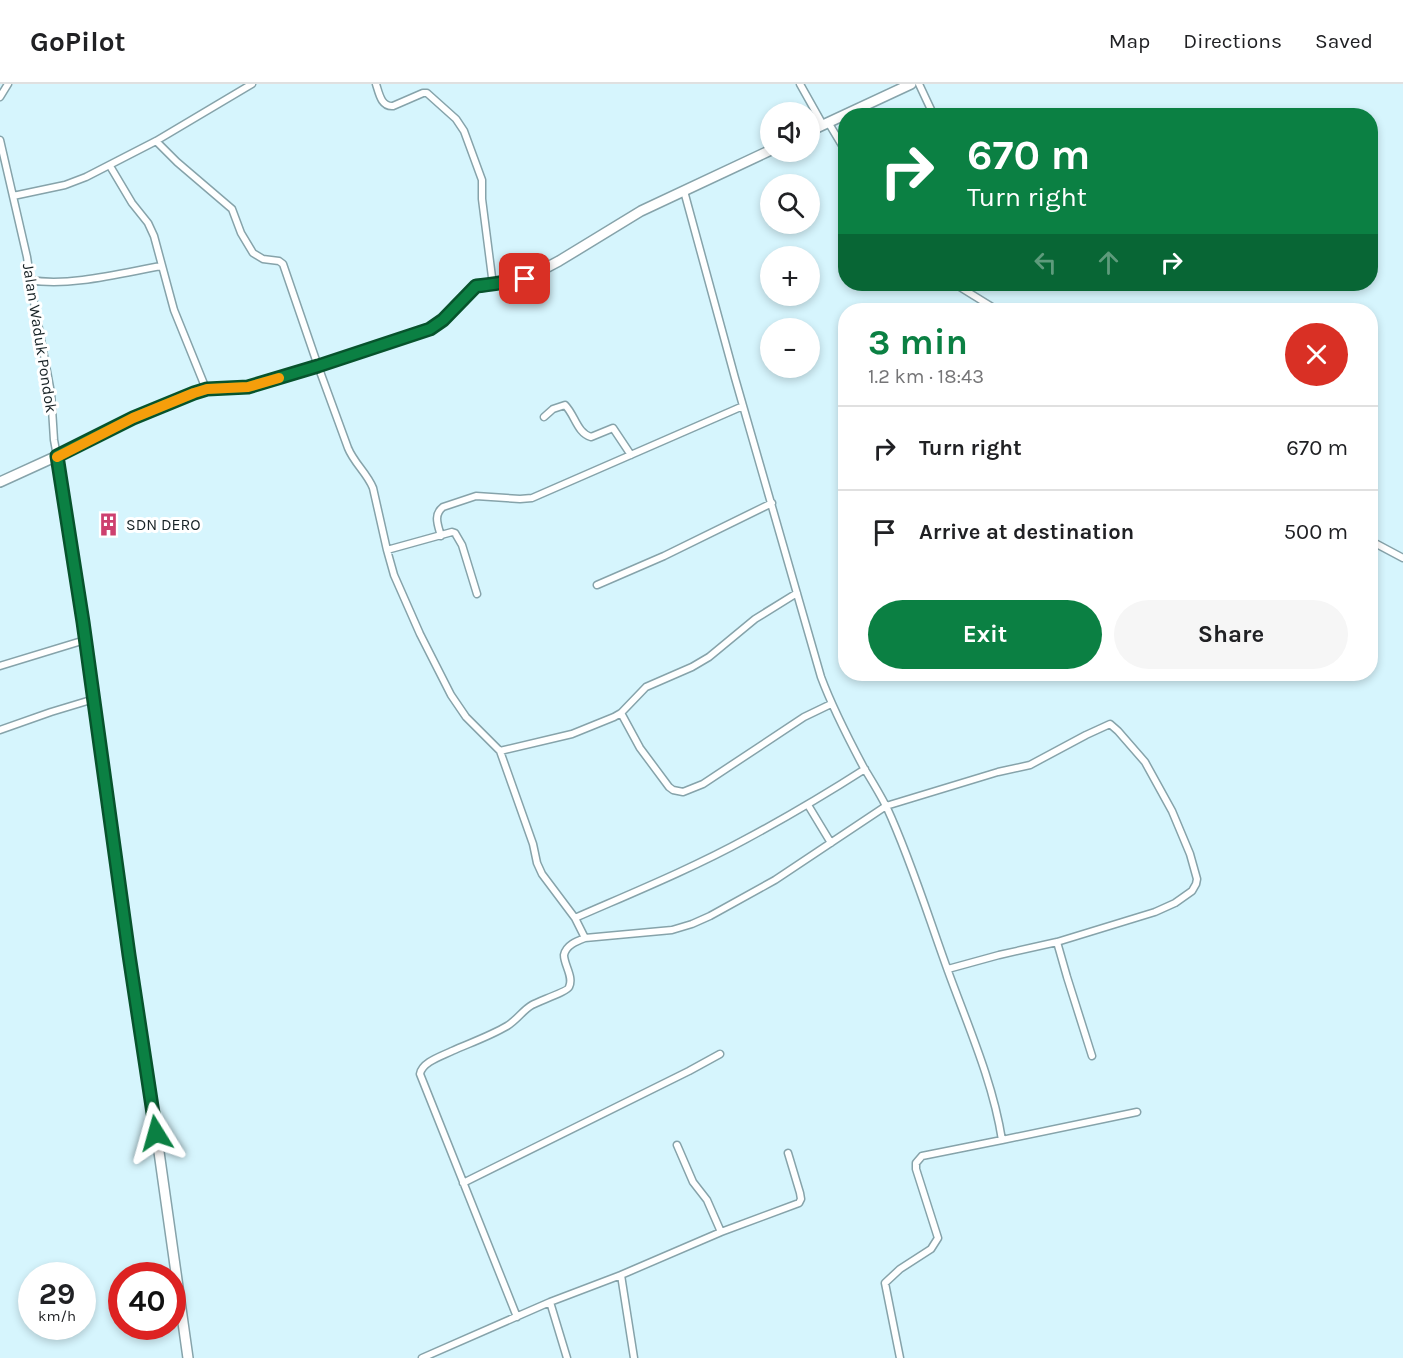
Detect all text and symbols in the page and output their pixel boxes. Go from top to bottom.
text: GoPilot [30,25,126,58]
text: Map [1109,29,1150,53]
text: Directions [1183,29,1282,53]
text: Saved [1315,29,1373,53]
map controls [760,102,820,378]
button: sound [760,102,820,162]
text: 670 m [967,130,1090,180]
icon: right [868,132,946,210]
button: search [760,174,820,234]
text: Turn right [967,181,1087,213]
button: + [760,246,820,306]
icon: left [1029,246,1062,279]
icon: ahead [1092,246,1125,279]
icon: right [1155,246,1188,279]
pin [499,253,550,304]
street label: Jalan Waduk Pondok [19,262,61,414]
icon: arrive [508,262,541,295]
button: − [760,318,820,378]
text: 3 min [868,321,968,363]
button: close [1285,323,1348,386]
text: 1.2 km · 18:43 [868,365,984,388]
icon: right [868,432,901,465]
text: Turn right [919,435,1022,461]
text: 670 m [1286,435,1348,461]
building icon: SDN DERO [95,511,121,537]
place label: SDN DERO [126,515,201,534]
icon: arrive [868,516,901,549]
text: Arrive at destination [919,519,1134,545]
text: 500 m [1284,519,1348,545]
button: Exit [868,600,1102,669]
button: Share [1114,600,1348,669]
position arrow [124,1101,188,1165]
speed limit sign: 40 [108,1262,186,1340]
text: 29 [39,1276,75,1312]
text: km/h [38,1307,76,1325]

